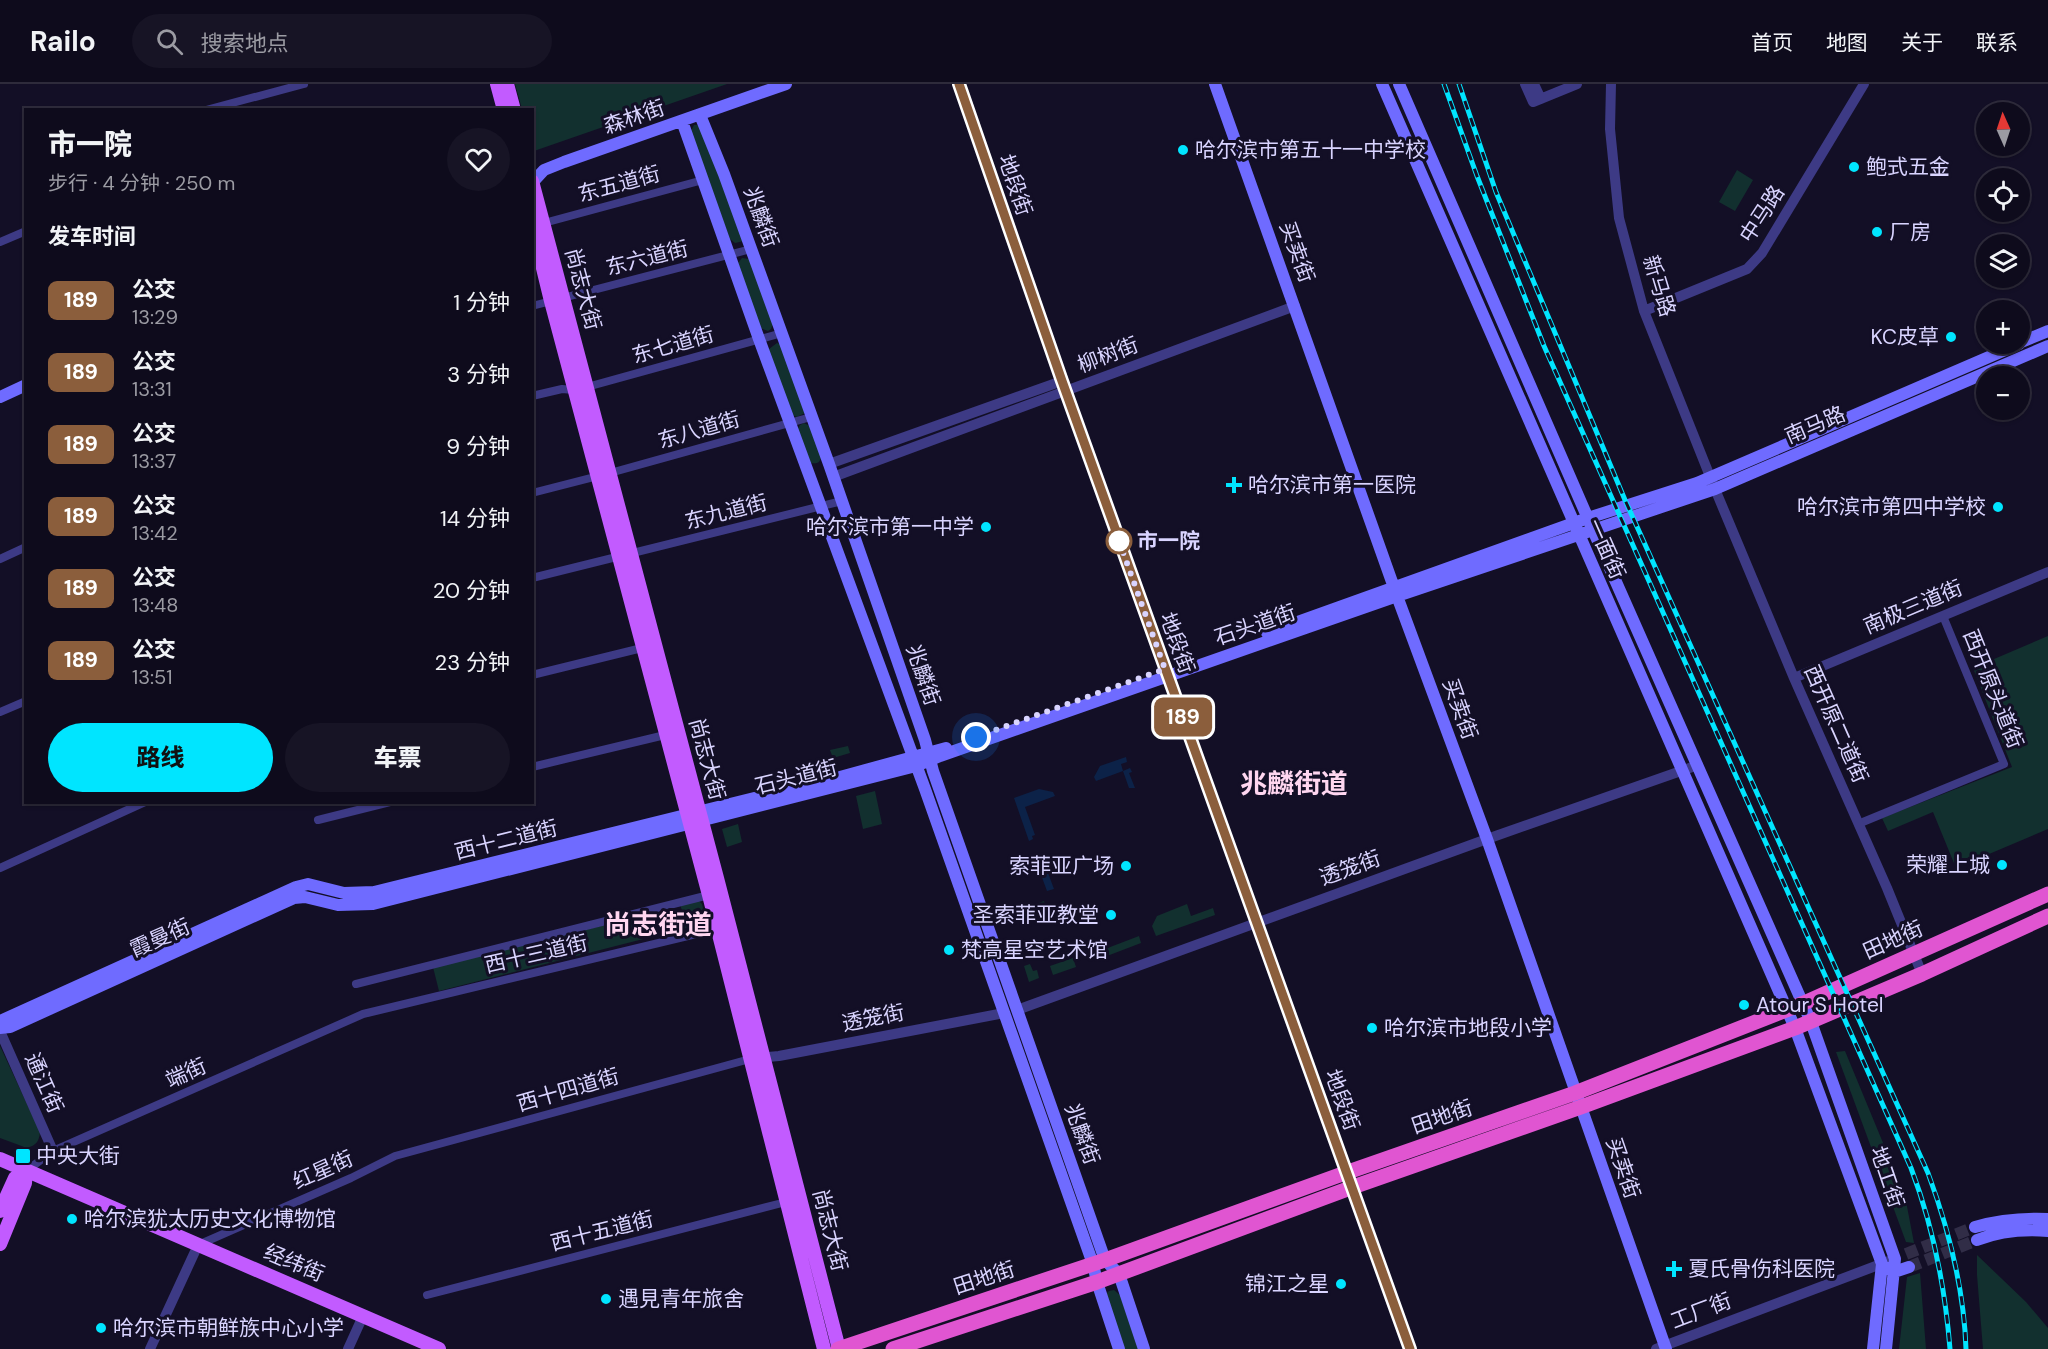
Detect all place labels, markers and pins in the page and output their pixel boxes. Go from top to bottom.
place label: 哈尔滨市第五十一中学校 [1195,136,1426,164]
marker: 哈尔滨市第五十一中学校 [1176,143,1190,157]
place label: 鲍式五金 [1866,153,1950,181]
marker: 鲍式五金 [1847,160,1861,174]
place label: 厂房 [1889,218,1931,246]
marker: 厂房 [1870,225,1884,239]
place label: KC皮草 [1871,323,1939,351]
marker: KC皮草 [1944,330,1958,344]
place label: 哈尔滨市第一医院 [1248,471,1416,499]
marker: 哈尔滨市第一医院 [1225,476,1243,494]
place label: 哈尔滨市第四中学校 [1797,493,1986,521]
marker: 哈尔滨市第四中学校 [1991,500,2005,514]
place label: 哈尔滨市第一中学 [806,513,974,541]
marker: 哈尔滨市第一中学 [979,520,993,534]
place label: 市一院 [1137,527,1200,555]
marker: 市一院 [1106,528,1132,554]
place label: 荣耀上城 [1906,851,1990,879]
place label: 索菲亚广场 [1009,852,1114,880]
marker: 荣耀上城 [1995,858,2009,872]
marker: 索菲亚广场 [1119,859,1133,873]
place label: 圣索菲亚教堂 [973,901,1099,929]
marker: 圣索菲亚教堂 [1104,908,1118,922]
place label: 梵高星空艺术馆 [961,936,1108,964]
marker: 梵高星空艺术馆 [942,943,956,957]
place label: Atour S Hotel [1756,991,1884,1019]
marker: Atour S Hotel [1737,998,1751,1012]
place label: 哈尔滨市地段小学 [1384,1014,1552,1042]
marker: 哈尔滨市地段小学 [1365,1021,1379,1035]
place label: 中央大街 [36,1142,120,1170]
marker: 中央大街 [14,1147,32,1165]
place label: 哈尔滨犹太历史文化博物馆 [84,1205,336,1233]
marker: 哈尔滨犹太历史文化博物馆 [65,1212,79,1226]
place label: 夏氏骨伤科医院 [1688,1255,1835,1283]
marker: 夏氏骨伤科医院 [1665,1260,1683,1278]
place label: 锦江之星 [1245,1270,1329,1298]
marker: 锦江之星 [1334,1277,1348,1291]
place label: 遇見青年旅舍 [618,1285,744,1313]
marker: 遇見青年旅舍 [599,1292,613,1306]
place label: 哈尔滨市朝鲜族中心小学 [113,1314,344,1342]
marker: 哈尔滨市朝鲜族中心小学 [94,1321,108,1335]

